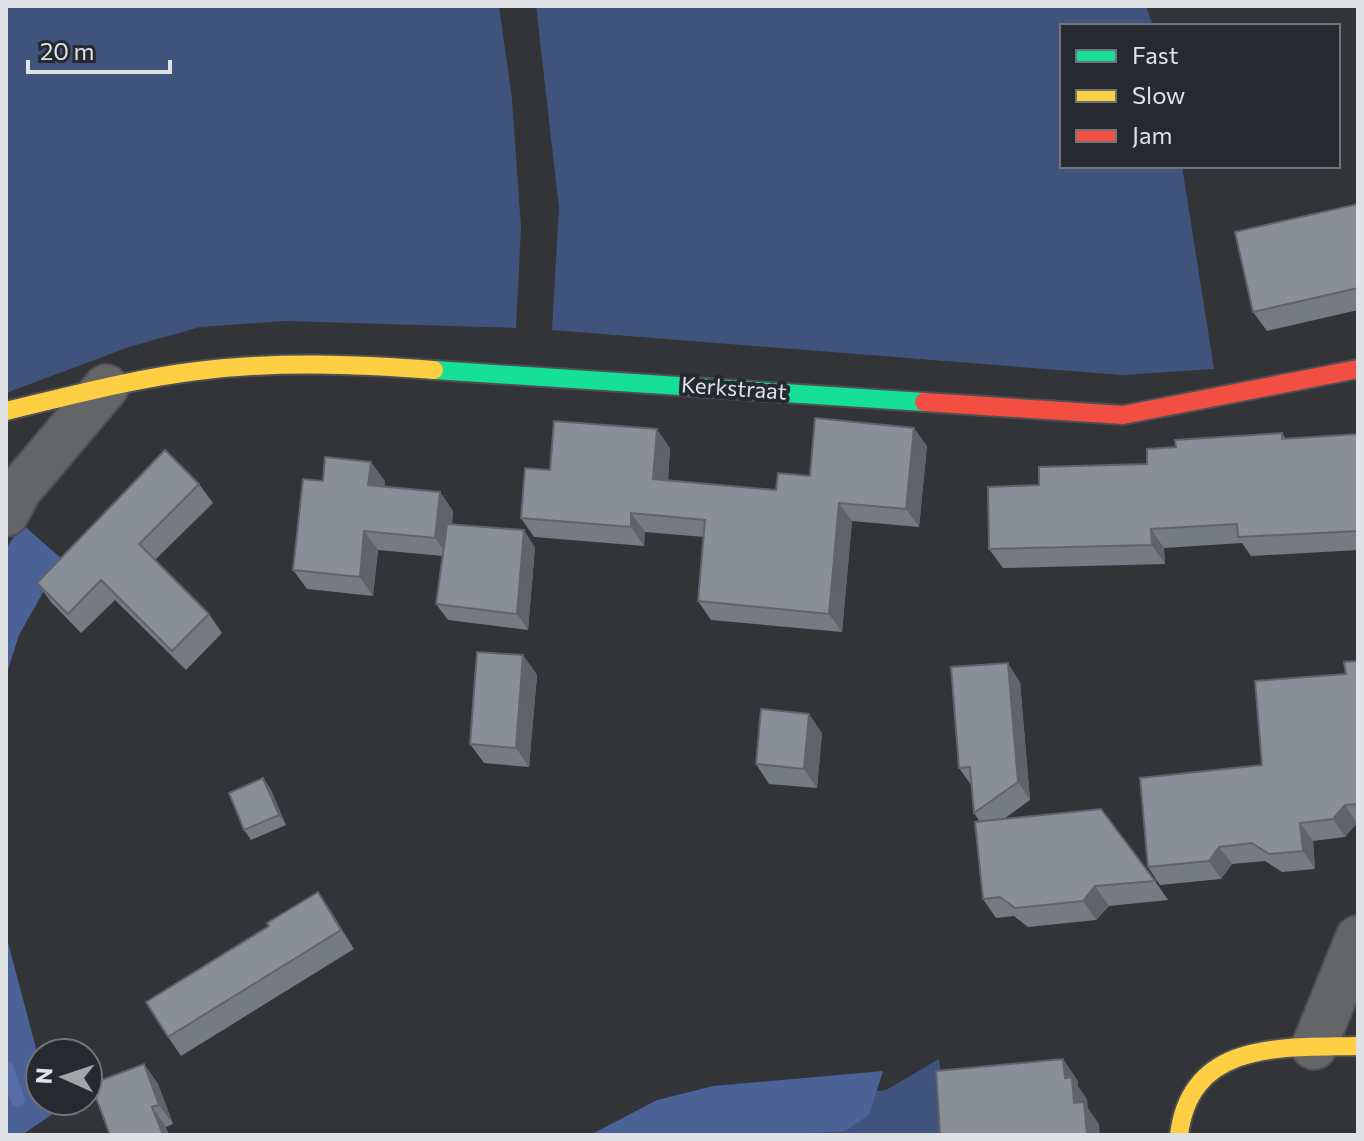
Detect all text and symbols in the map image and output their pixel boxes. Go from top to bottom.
scale bar [28,24,170,74]
legend [1060,24,1340,168]
text: 20 m [40,36,94,65]
text: Fast [1132,40,1179,69]
text: Slow [1132,80,1185,109]
text: Jam [1132,120,1172,149]
street label: Kerkstraat [680,370,788,405]
north arrow [24,1037,104,1117]
text: N [30,1067,57,1085]

